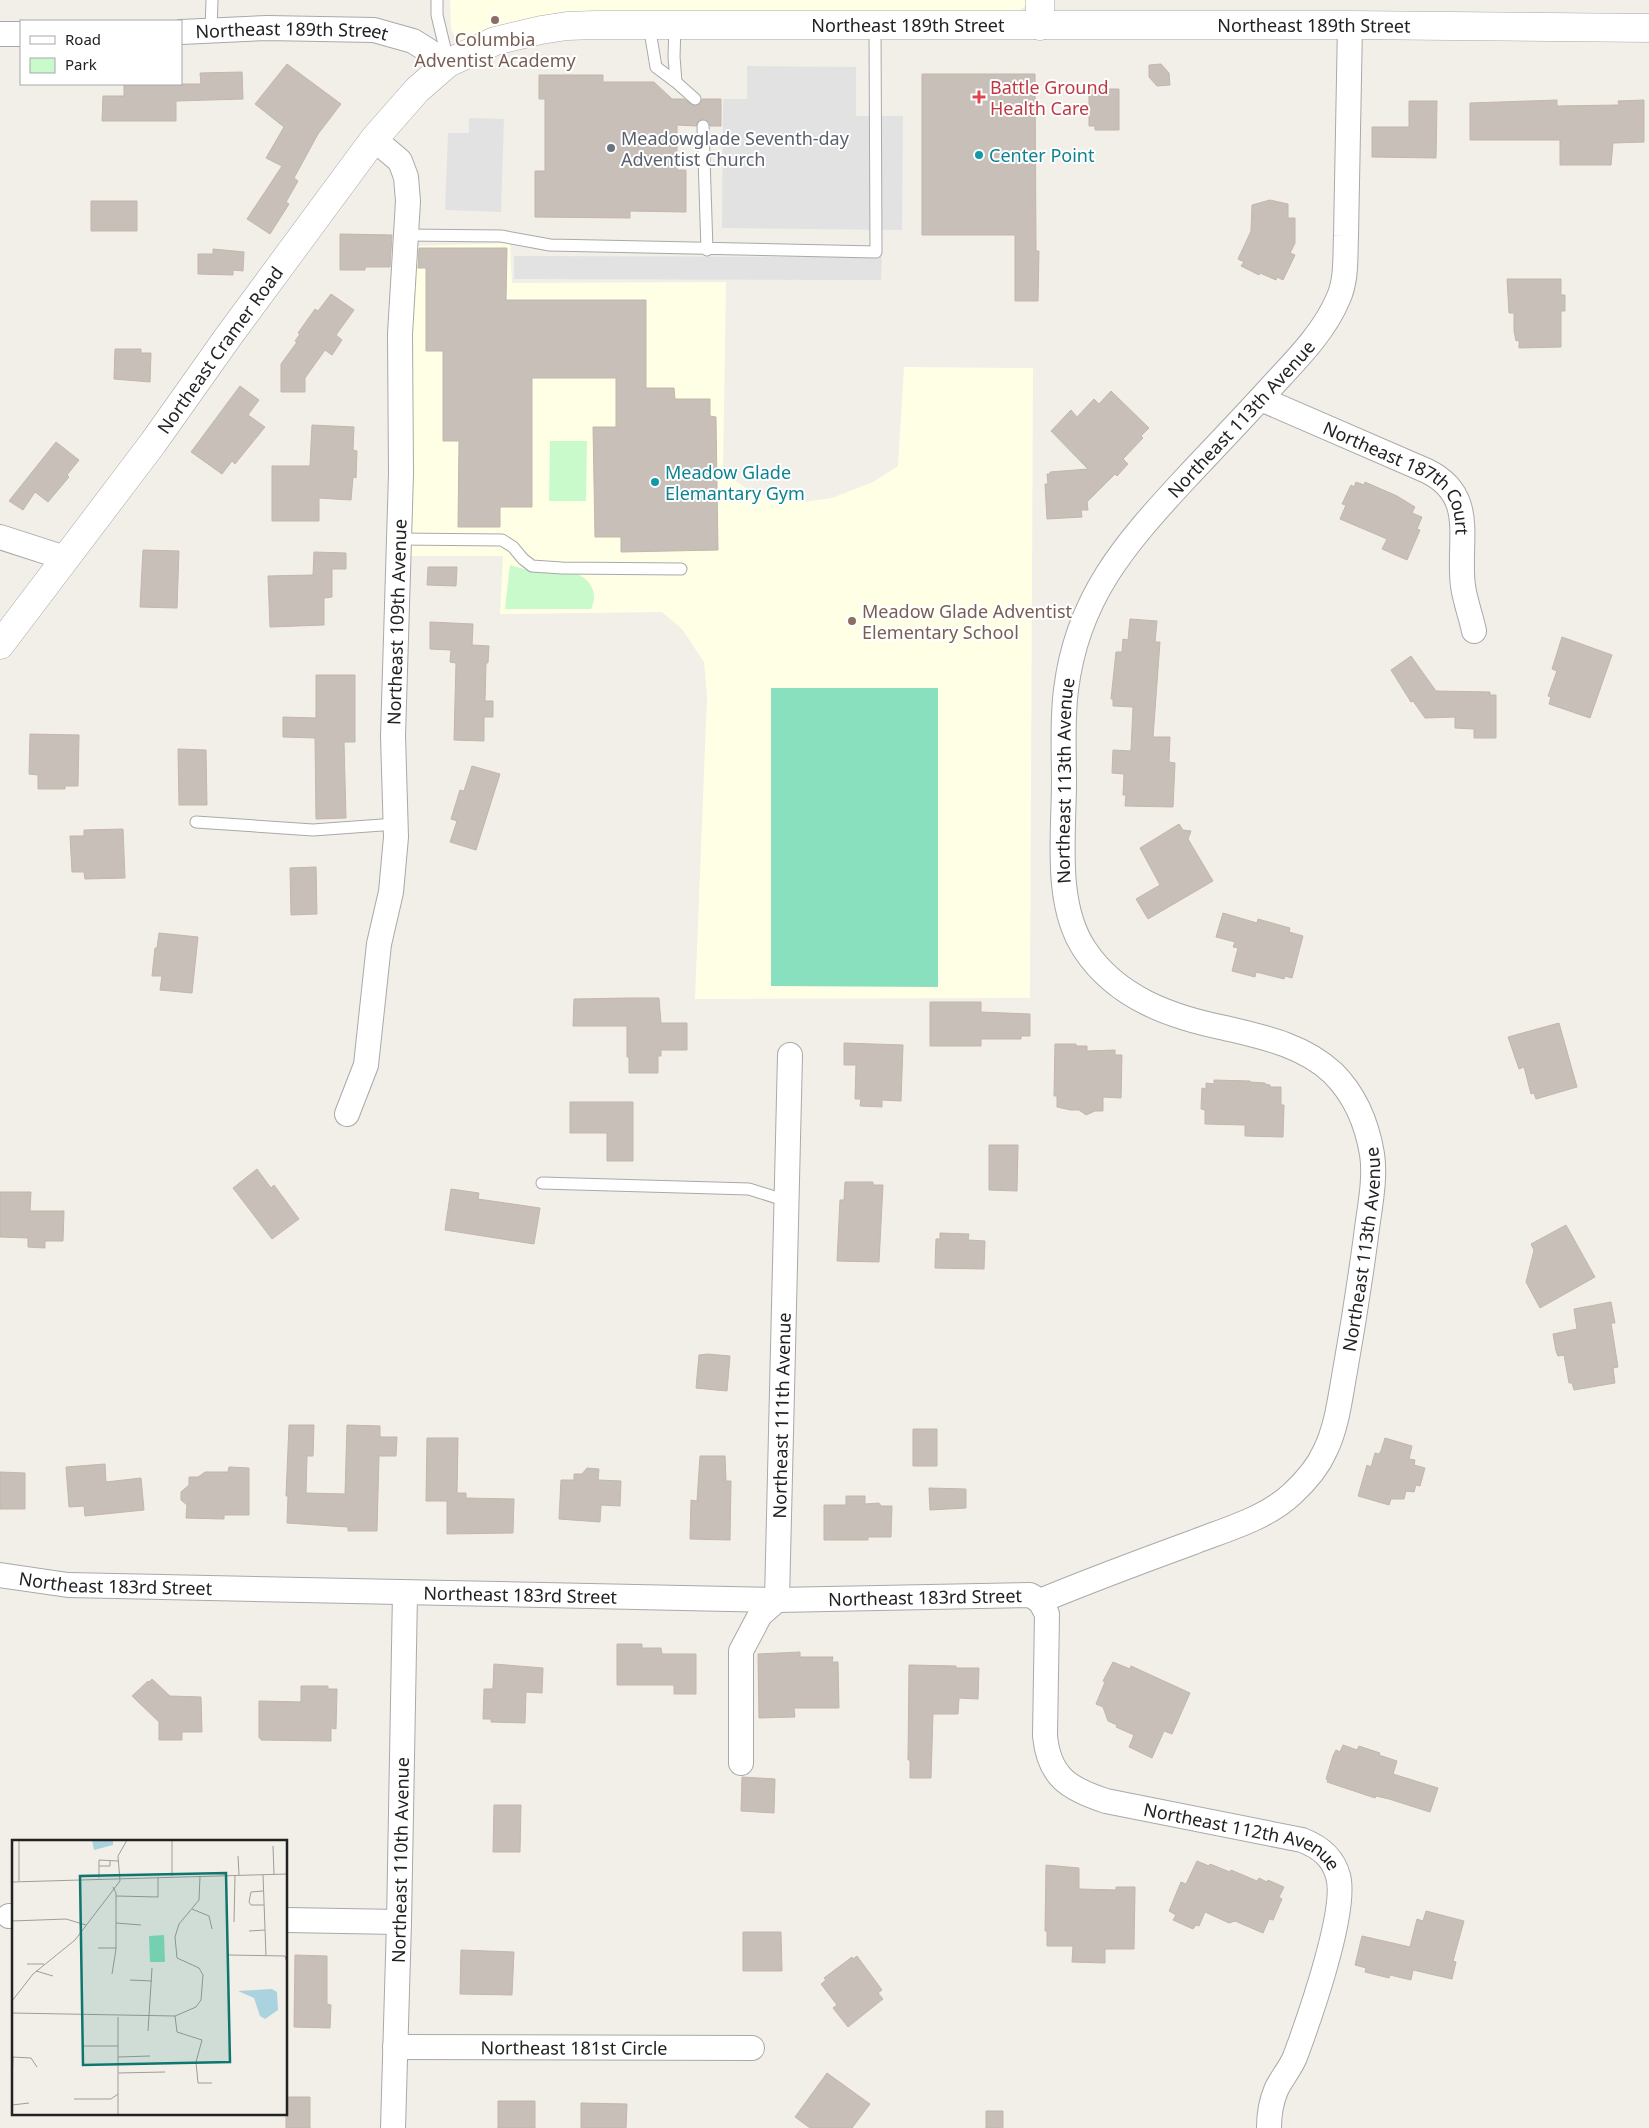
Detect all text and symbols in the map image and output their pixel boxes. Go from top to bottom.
street label: Northeast 189th Street [811,13,1005,37]
street label: Northeast 189th Street [1217,13,1411,38]
marker: Columbia Adventist Academy [489,14,501,26]
street label: Northeast 189th Street [195,16,392,46]
legend [20,20,182,85]
place label: Columbia Adventist Academy [414,27,577,72]
text: Road [65,29,101,49]
text: Park [65,54,97,74]
place label: Battle Ground Health Care [990,75,1109,120]
marker: Battle Ground Health Care [972,90,986,104]
place label: Meadowglade Seventh-day Adventist Church [621,126,850,171]
marker: Meadowglade Seventh-day Adventist Church [605,142,617,154]
place label: Center Point [989,143,1095,167]
marker: Center Point [973,149,985,161]
street label: Northeast Cramer Road [151,261,288,438]
street label: Northeast 113th Avenue [1162,335,1320,503]
street label: Northeast 187th Court [1319,415,1474,536]
place label: Meadow Glade Elemantary Gym [665,460,805,505]
marker: Meadow Glade Elemantary Gym [649,476,661,488]
street label: Northeast 109th Avenue [381,519,412,725]
place label: Meadow Glade Adventist Elementary School [862,599,1073,644]
marker: Meadow Glade Adventist Elementary School [846,615,858,627]
street label: Northeast 113th Avenue [1050,676,1080,885]
street label: Northeast 113th Avenue [1337,1145,1385,1353]
street label: Northeast 111th Avenue [767,1312,796,1519]
street label: Northeast 183rd Street [17,1566,213,1600]
street label: Northeast 183rd Street [423,1581,618,1609]
street label: Northeast 183rd Street [828,1583,1023,1611]
street label: Northeast 110th Avenue [386,1757,414,1963]
street label: Northeast 112th Avenue [1142,1797,1346,1874]
inset map [12,1840,288,2116]
street label: Northeast 181st Circle [480,2035,668,2060]

